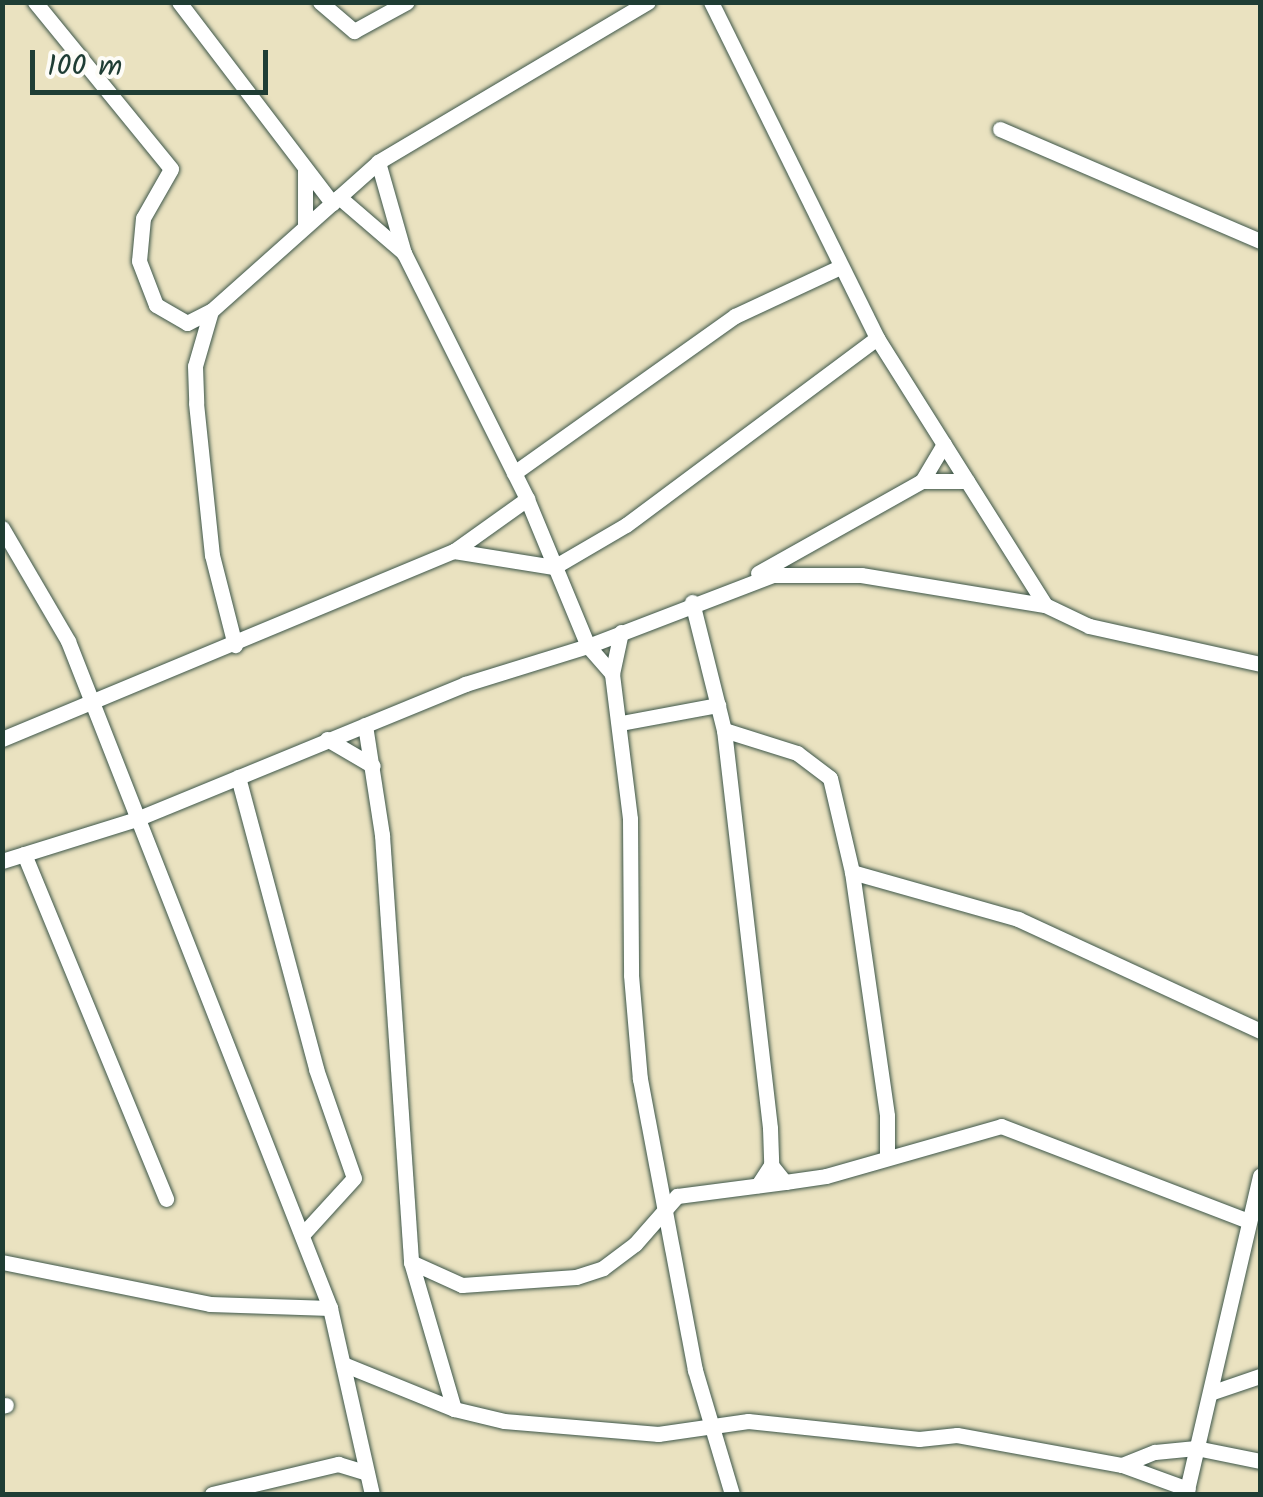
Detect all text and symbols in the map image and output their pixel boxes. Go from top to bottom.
scale bar [35,30,272,92]
text: 100 m [47,43,122,91]

